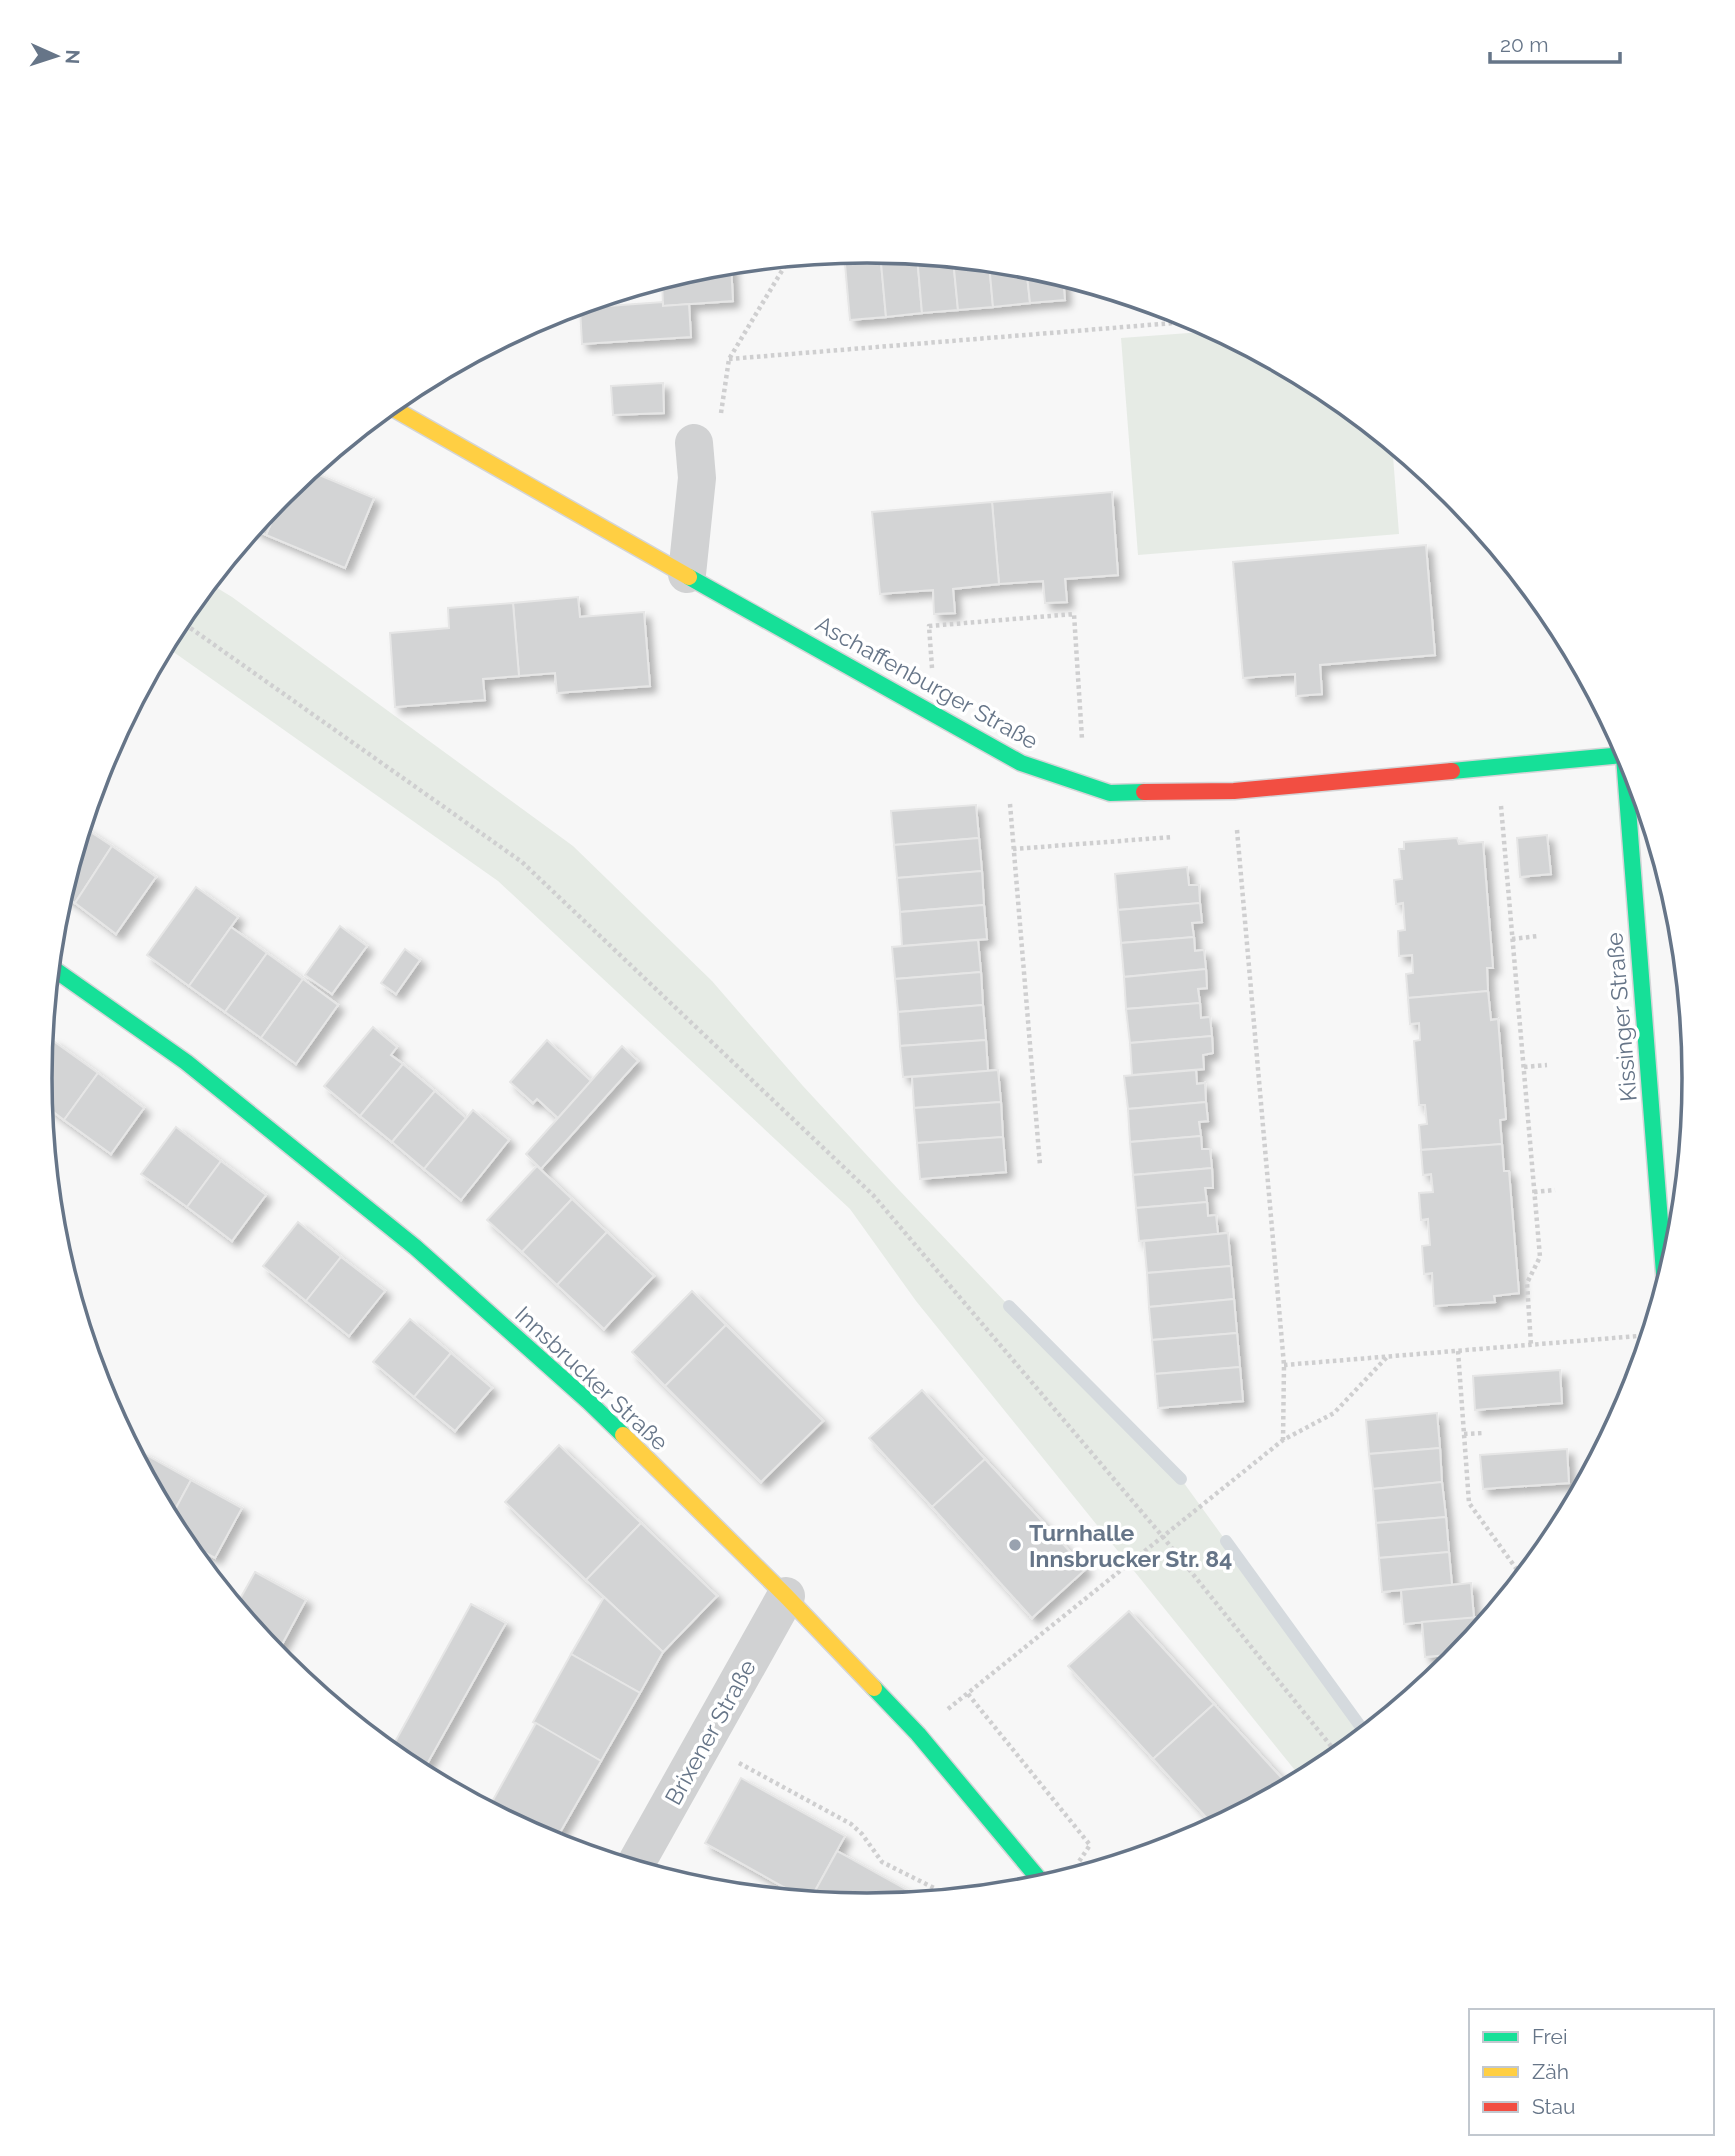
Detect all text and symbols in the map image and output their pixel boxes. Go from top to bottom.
north arrow [21,21,91,91]
scale bar [1490,21,1620,65]
text: 20 m [1500,32,1548,57]
text: N [62,49,84,65]
street label: Aschaffenburger Straße [811,610,1043,754]
street label: Kissinger Straße [1600,931,1642,1103]
street label: Innsbrucker Straße [510,1300,674,1456]
place label: Turnhalle Innsbrucker Str. 84 [1029,1519,1232,1572]
marker: Turnhalle Innsbrucker Str. 84 [1007,1537,1023,1553]
street label: Brixener Straße [659,1655,761,1809]
legend [1469,2009,1714,2135]
text: Frei [1532,2024,1568,2049]
text: Zäh [1532,2059,1569,2084]
text: Stau [1532,2094,1576,2119]

